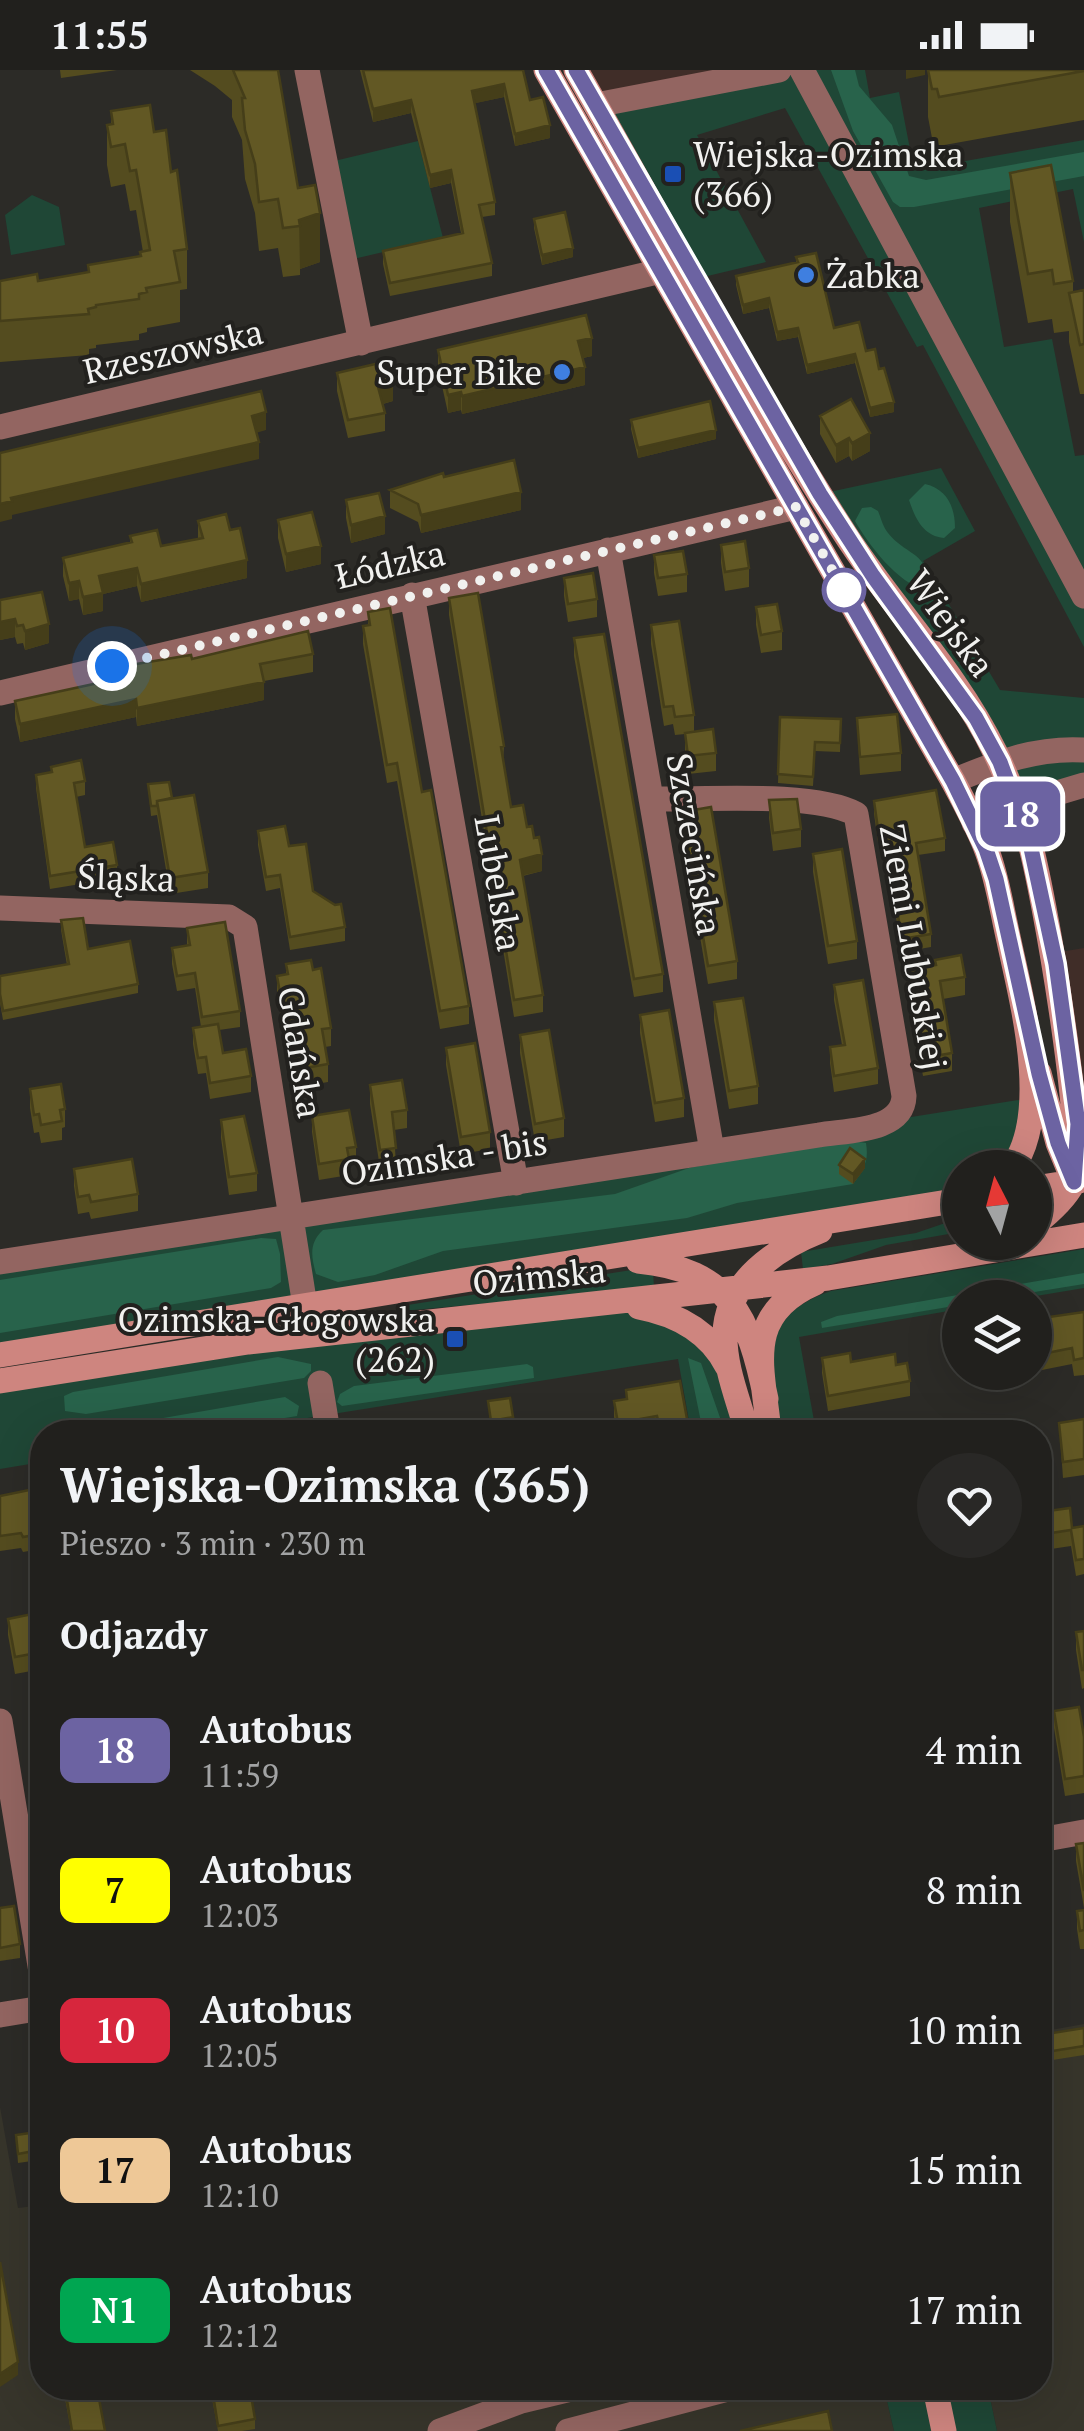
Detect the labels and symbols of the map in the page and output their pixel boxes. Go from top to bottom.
place label: Wiejska-Ozimska (366) [693,131,964,217]
marker: Wiejska-Ozimska (366) [662,163,684,185]
place label: Żabka [826,252,920,298]
marker: Żabka [795,264,817,286]
street label: Rzeszowska [79,308,267,394]
place label: Super Bike [376,349,542,395]
marker: Super Bike [551,361,573,383]
street label: Łódzka [331,529,449,599]
street label: Wiejska [897,560,1005,686]
unlabelled marker [823,569,865,611]
your location [87,641,137,691]
street label: Szczecińska [656,749,734,939]
line badge: 18 [975,782,1065,846]
street label: Lubelska [464,811,534,955]
street label: Ziemi Lubuskiej [870,821,958,1073]
street label: Śląska [76,852,176,902]
street label: Gdańska [268,983,334,1121]
street label: Ozimska - bis [338,1118,550,1196]
north arrow [942,1150,1052,1260]
street label: Ozimska [470,1246,608,1306]
place label: Ozimska-Głogowska (262) [118,1296,435,1382]
marker: Ozimska-Głogowska (262) [444,1328,466,1350]

